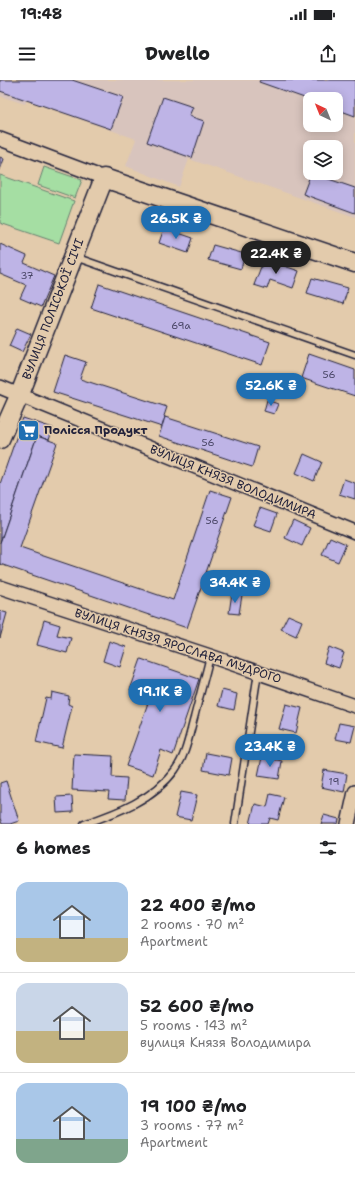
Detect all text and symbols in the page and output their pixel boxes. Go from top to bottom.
text: 19:48 [20,4,62,24]
text: Dwello [145,42,210,66]
icon: menu [16,43,38,65]
icon: share [317,43,339,65]
north arrow [303,92,343,132]
map controls [303,92,343,180]
button: layers [303,140,343,180]
pin: 26.5K ₴ [139,206,213,240]
text: 26.5K ₴ [150,210,202,227]
street label: ВУЛИЦЯ ПОЛІСЬКОЇ СІЧІ [19,236,87,382]
pin: 22.4K ₴ [239,241,313,275]
text: 22.4K ₴ [250,245,302,262]
house number: 37 [20,269,34,282]
house number: 69а [171,319,192,332]
house number: 56 [323,368,335,381]
pin: 52.6K ₴ [234,373,308,407]
text: 52.6K ₴ [245,377,297,394]
supermarket icon: Полісся Продукт [15,417,41,443]
place label: Полісся Продукт [44,422,148,438]
house number: 56 [202,436,214,449]
street label: ВУЛИЦЯ КНЯЗЯ ВОЛОДИМИРА [147,441,319,523]
house number: 56 [206,514,218,527]
pin: 34.4K ₴ [198,570,272,604]
text: 34.4K ₴ [209,574,261,591]
street label: ВУЛИЦЯ КНЯЗЯ ЯРОСЛАВА МУДРОГО [73,605,283,687]
pin: 19.1K ₴ [123,679,197,713]
text: 19.1K ₴ [137,683,183,700]
pin: 23.4K ₴ [233,734,307,768]
text: 23.4K ₴ [244,738,296,755]
house number: 19 [329,775,339,788]
text: 6 homes [16,837,91,859]
icon: filters [317,837,339,859]
text: 22 400 ₴/mo [140,894,256,916]
icon: home [48,898,96,946]
text: 2 rooms · 70 m² [140,916,244,933]
text: Apartment [140,933,208,950]
text: 52 600 ₴/mo [140,995,254,1017]
icon: home [48,999,96,1047]
text: 5 rooms · 143 m² [140,1017,248,1034]
text: вулиця Князя Володимира [140,1034,311,1051]
text: 19 100 ₴/mo [140,1095,247,1117]
icon: home [48,1099,96,1147]
text: 3 rooms · 77 m² [140,1117,244,1134]
text: Apartment [140,1134,208,1151]

